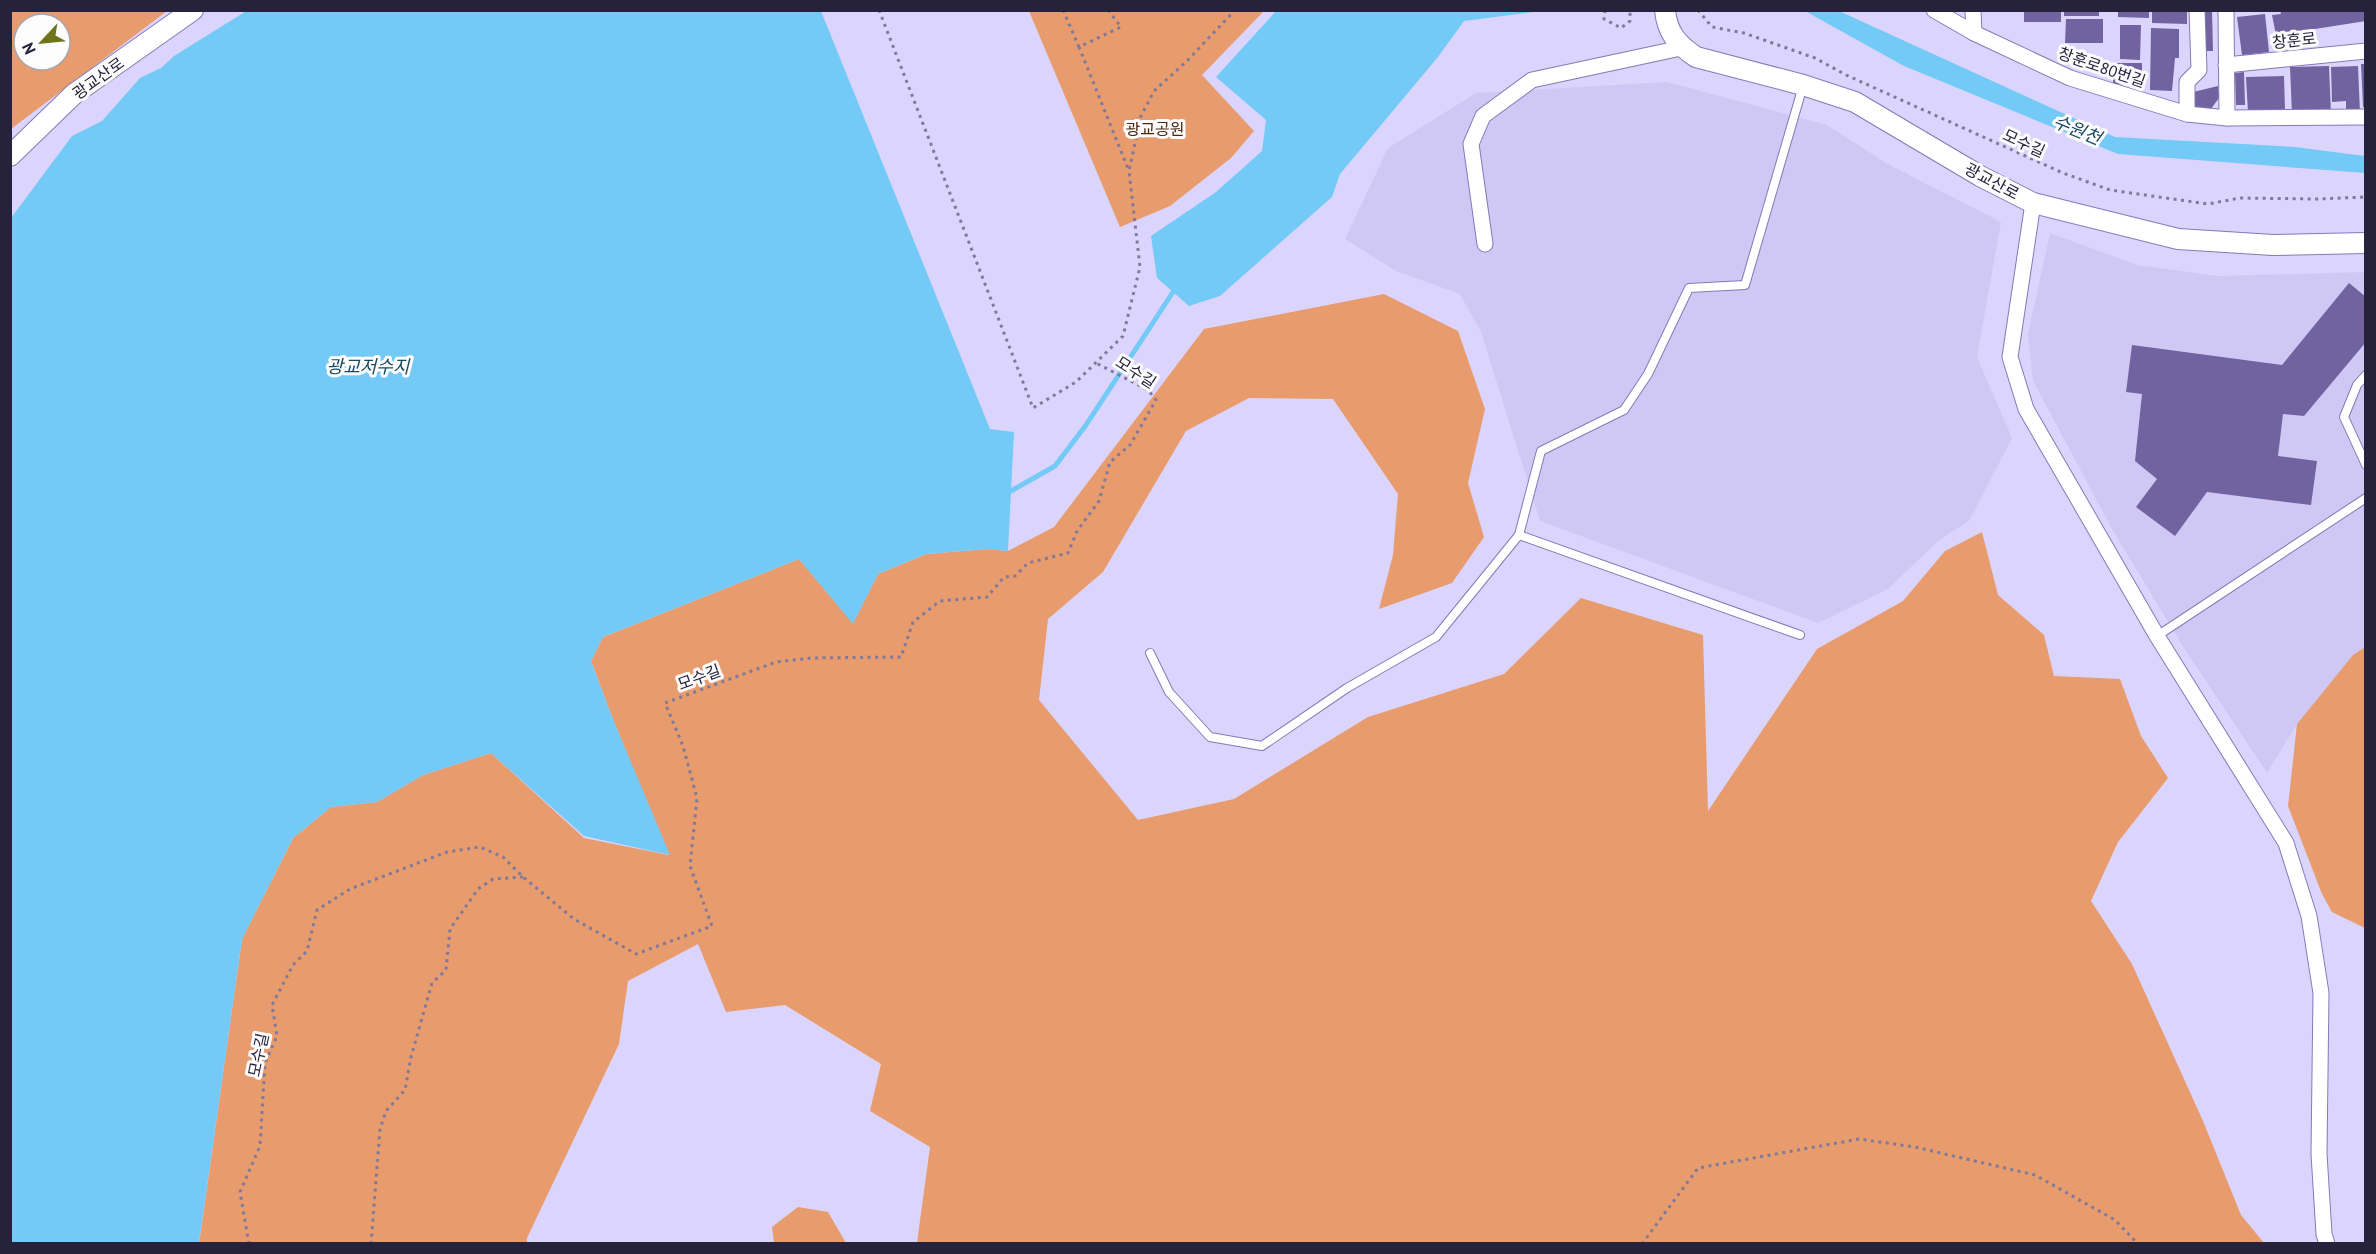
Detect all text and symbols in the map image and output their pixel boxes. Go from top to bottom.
north arrow [12,12,72,72]
street label: 창훈로 [2271,28,2317,52]
text: N [17,39,40,58]
street label: 창훈로80번길 [2056,43,2148,91]
street label: 광교산로 [68,52,128,103]
water label: 수원천 [2050,110,2107,150]
park label: 광교공원 [1126,119,1184,139]
street label: 모수길 [2000,125,2048,161]
street label: 광교산로 [1961,158,2023,204]
street label: 모수길 [1112,352,1160,392]
water label: 광교저수지 [327,355,411,378]
street label: 모수길 [675,660,723,694]
street label: 모수길 [244,1031,272,1079]

